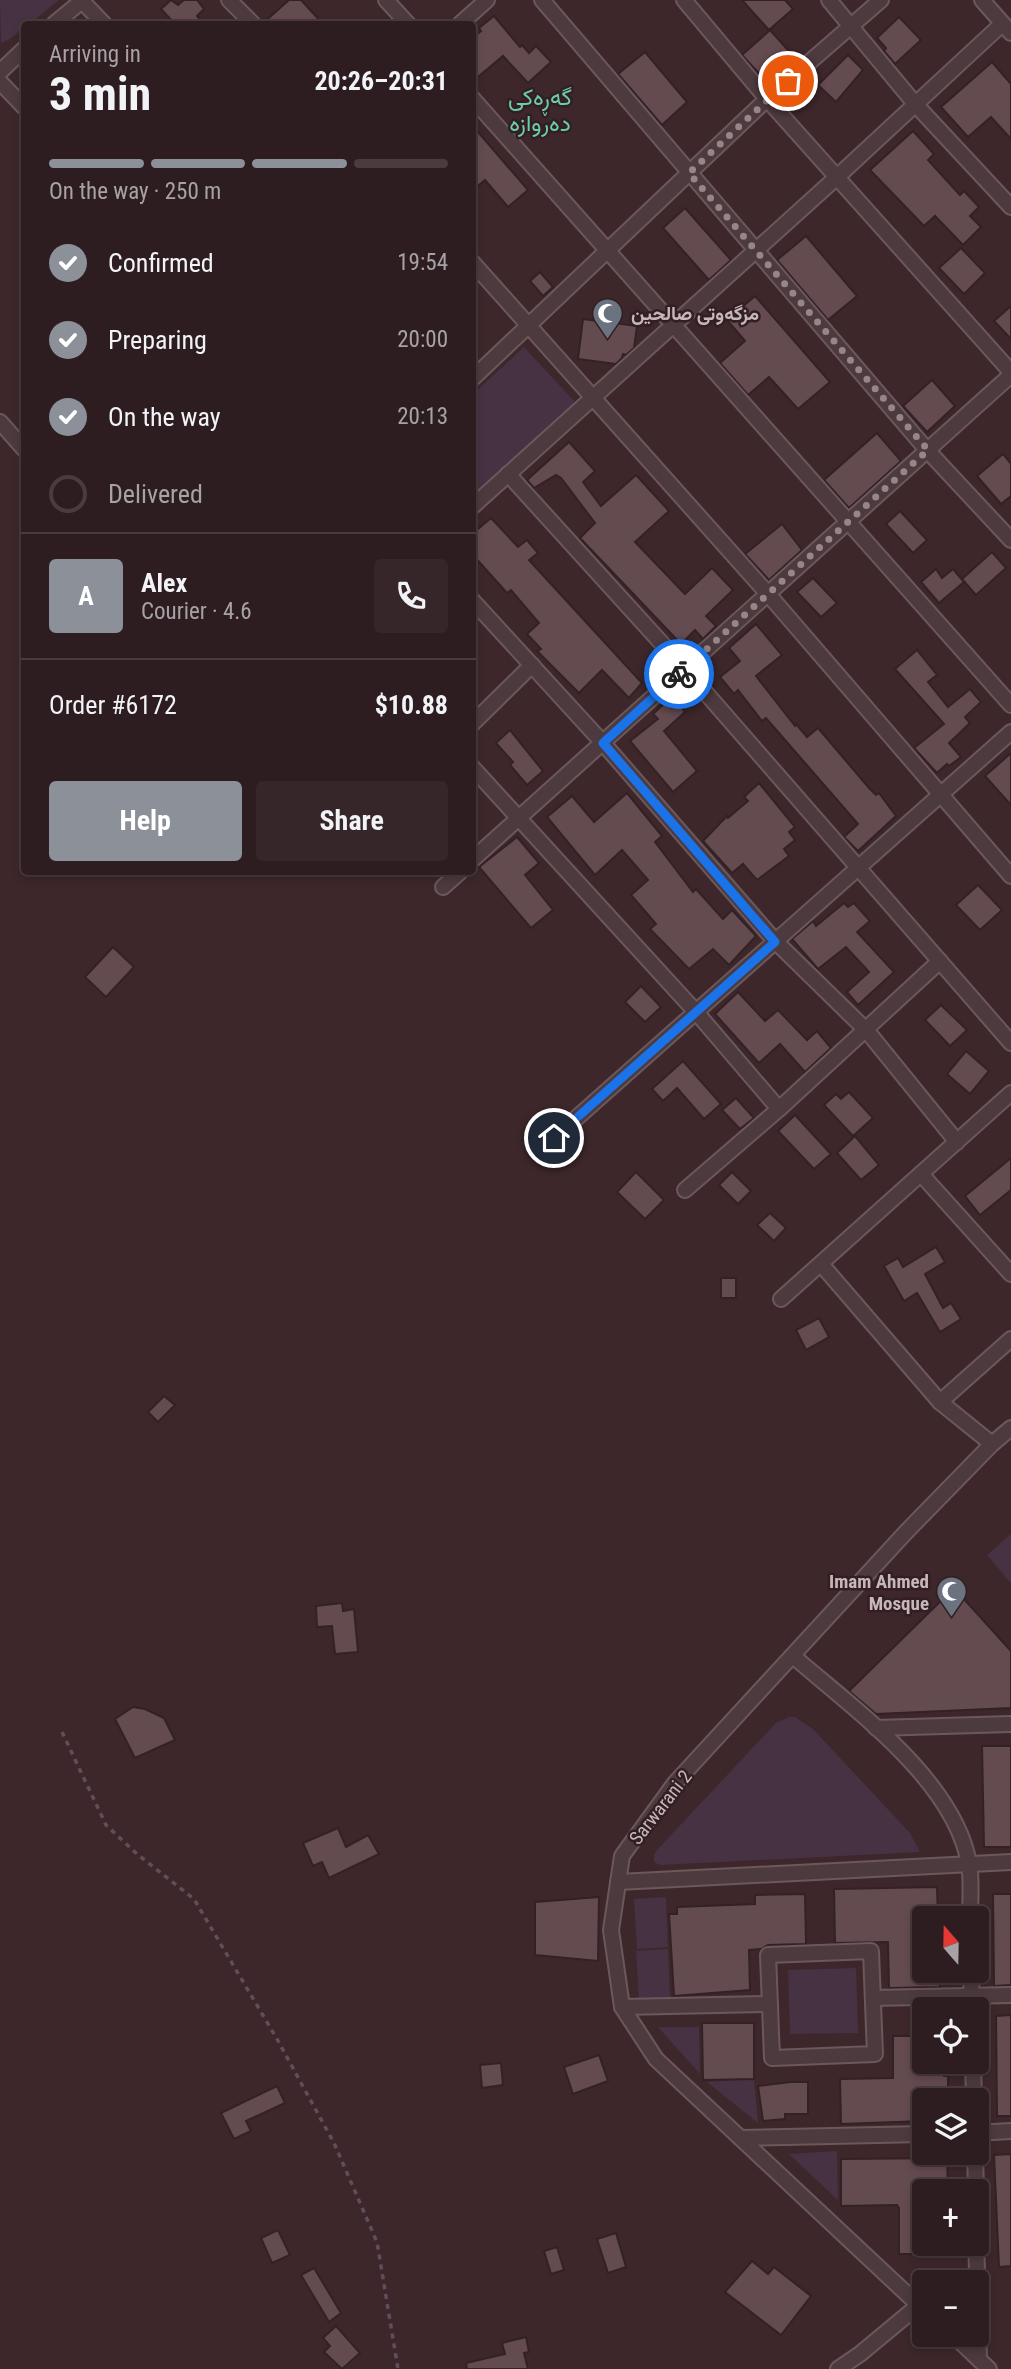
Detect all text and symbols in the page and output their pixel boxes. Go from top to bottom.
text: Arriving in [49,41,141,68]
pin [758,51,818,111]
icon: bag [769,62,807,100]
text: 20:26–20:31 [314,66,448,96]
text: 3 min [49,67,151,121]
district label: گەڕەکی دەروازە [508,84,572,138]
text: On the way · 250 m [49,178,221,205]
icon: check [49,244,87,282]
text: Confirmed [108,248,214,278]
text: 19:54 [397,249,448,276]
mosque icon: مزگەوتی صالحین [591,296,625,340]
place label: مزگەوتی صالحین [631,302,759,326]
icon: check [49,321,87,359]
text: Preparing [108,325,207,355]
text: 20:00 [397,326,448,353]
icon: check [49,398,87,436]
text: On the way [108,402,221,432]
text: 20:13 [397,403,448,430]
text: Delivered [108,479,203,509]
button: phone [374,559,448,633]
text: Alex [141,568,187,598]
text: A [78,581,94,611]
text: Courier · 4.6 [141,598,252,625]
courier [644,639,714,709]
icon: bike [660,655,698,693]
text: Order #6172 [49,690,177,720]
text: $10.88 [375,690,448,720]
button: Help [49,781,242,861]
button: Share [256,781,448,861]
pin [524,1108,584,1168]
icon: home [535,1119,573,1157]
place label: Imam Ahmed Mosque [829,1570,929,1615]
mosque icon: Imam Ahmed Mosque [935,1575,969,1619]
street label: Sarwarani 2 [624,1765,697,1849]
north arrow [912,1906,989,1983]
map controls [912,1906,989,2347]
button: locate [912,1997,989,2074]
button: layers [912,2088,989,2165]
button: + [912,2179,989,2256]
button: − [912,2270,989,2347]

